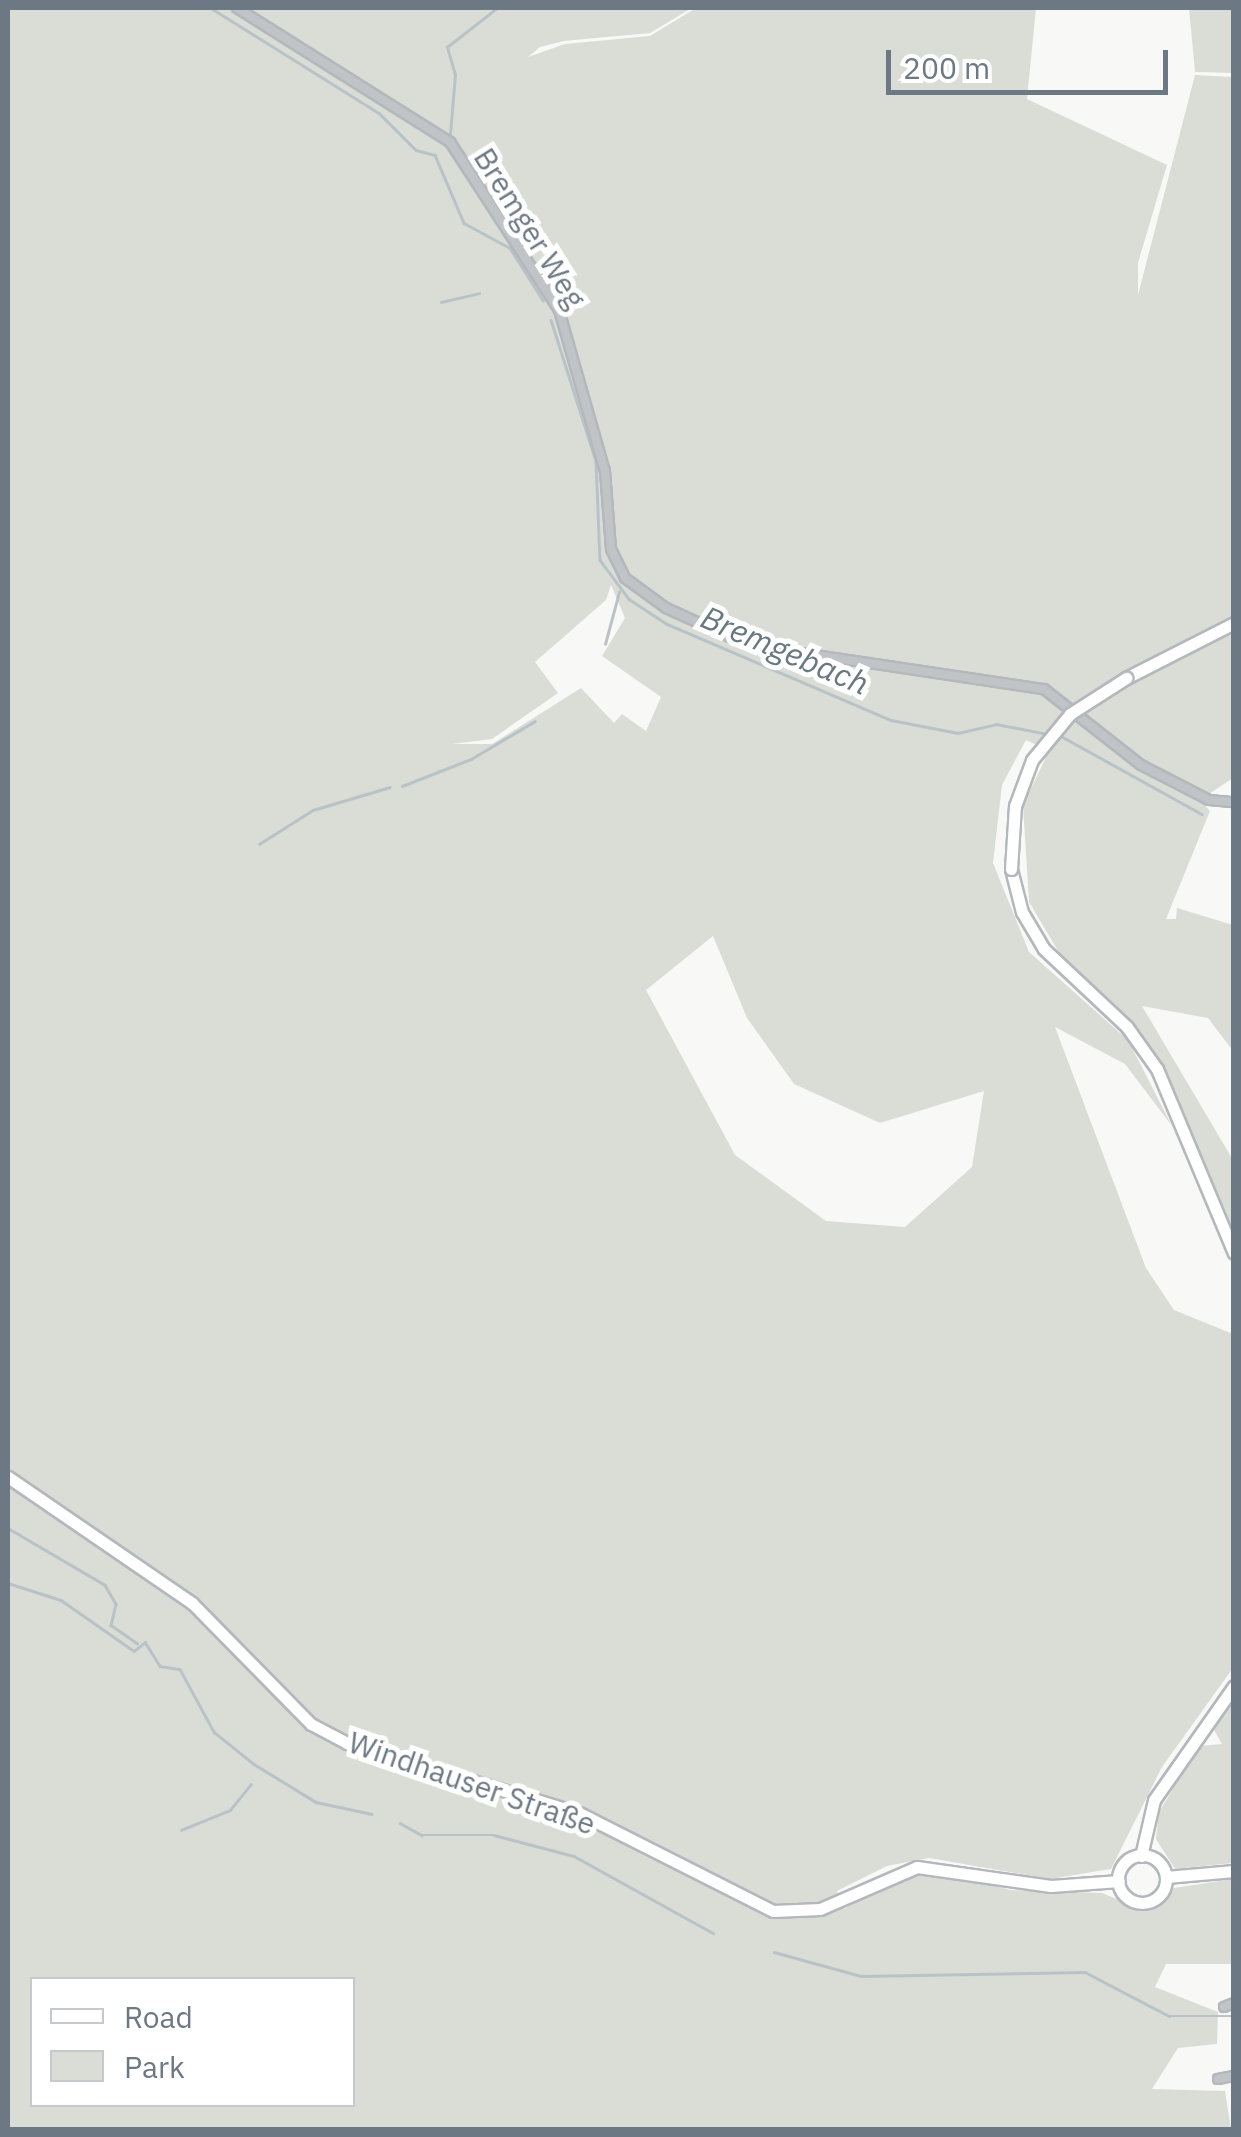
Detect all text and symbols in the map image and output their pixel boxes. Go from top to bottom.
scale bar [891,30,1174,92]
text: 200 m [903,48,990,87]
street label: Bremger Weg [467,141,593,315]
water label: Bremgebach [695,597,875,703]
street label: Windhauser Straße [344,1724,600,1842]
legend [30,1977,355,2107]
text: Road [124,1997,193,2036]
text: Park [124,2047,185,2086]

